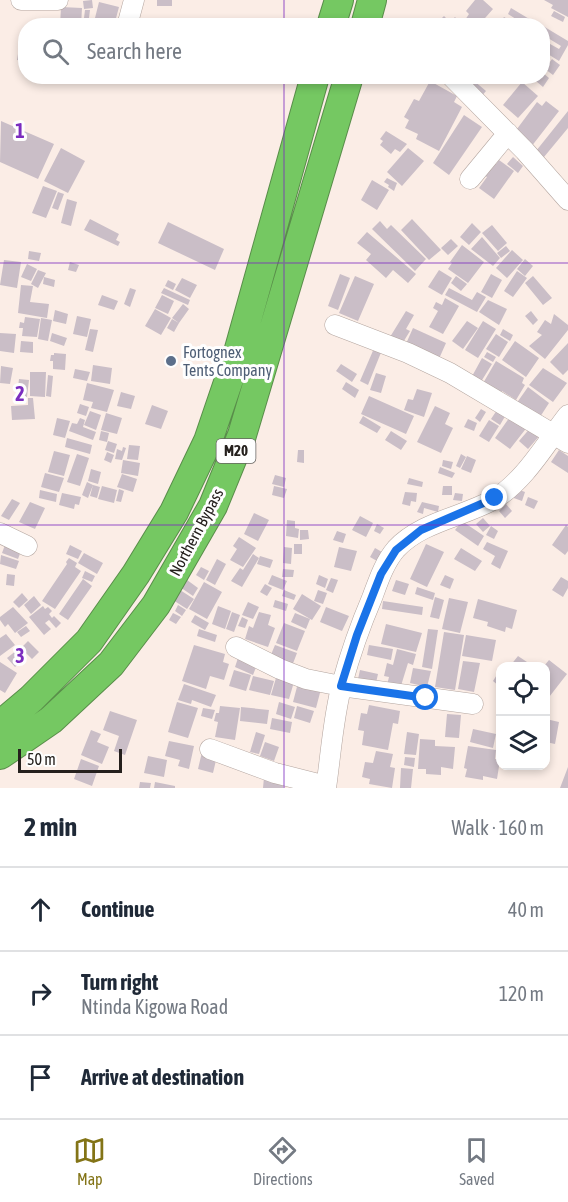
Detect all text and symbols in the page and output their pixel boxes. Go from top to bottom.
search box [18,18,550,84]
icon: search [39,35,72,68]
text: Search here [87,38,182,64]
text: 1 [15,119,25,142]
place label: Fortognex Tents Company [183,343,273,380]
marker: Fortognex Tents Company [164,354,178,368]
text: 2 [15,382,25,405]
road number: M20 [216,439,256,463]
route end [481,484,507,510]
street label: Northern Bypass [165,485,228,579]
text: 3 [15,644,25,667]
map controls [496,662,550,770]
button: locate [496,662,550,716]
route start [412,684,438,710]
button: layers [496,716,550,770]
scale bar [18,746,122,774]
text: 50 m [27,750,56,768]
text: 2 min [24,812,77,842]
text: Walk · 160 m [452,816,544,839]
icon: ahead [24,893,57,926]
text: Continue [81,896,155,922]
text: 40 m [508,898,544,921]
text: Turn right [81,969,158,995]
icon: right [24,977,57,1010]
text: 120 m [499,982,544,1005]
text: Ntinda Kigowa Road [81,995,228,1018]
icon: arrive [24,1061,57,1094]
text: Arrive at destination [81,1064,244,1090]
tab: Map [73,1134,106,1188]
tab: Directions [253,1134,313,1188]
tab: Saved [459,1134,495,1188]

